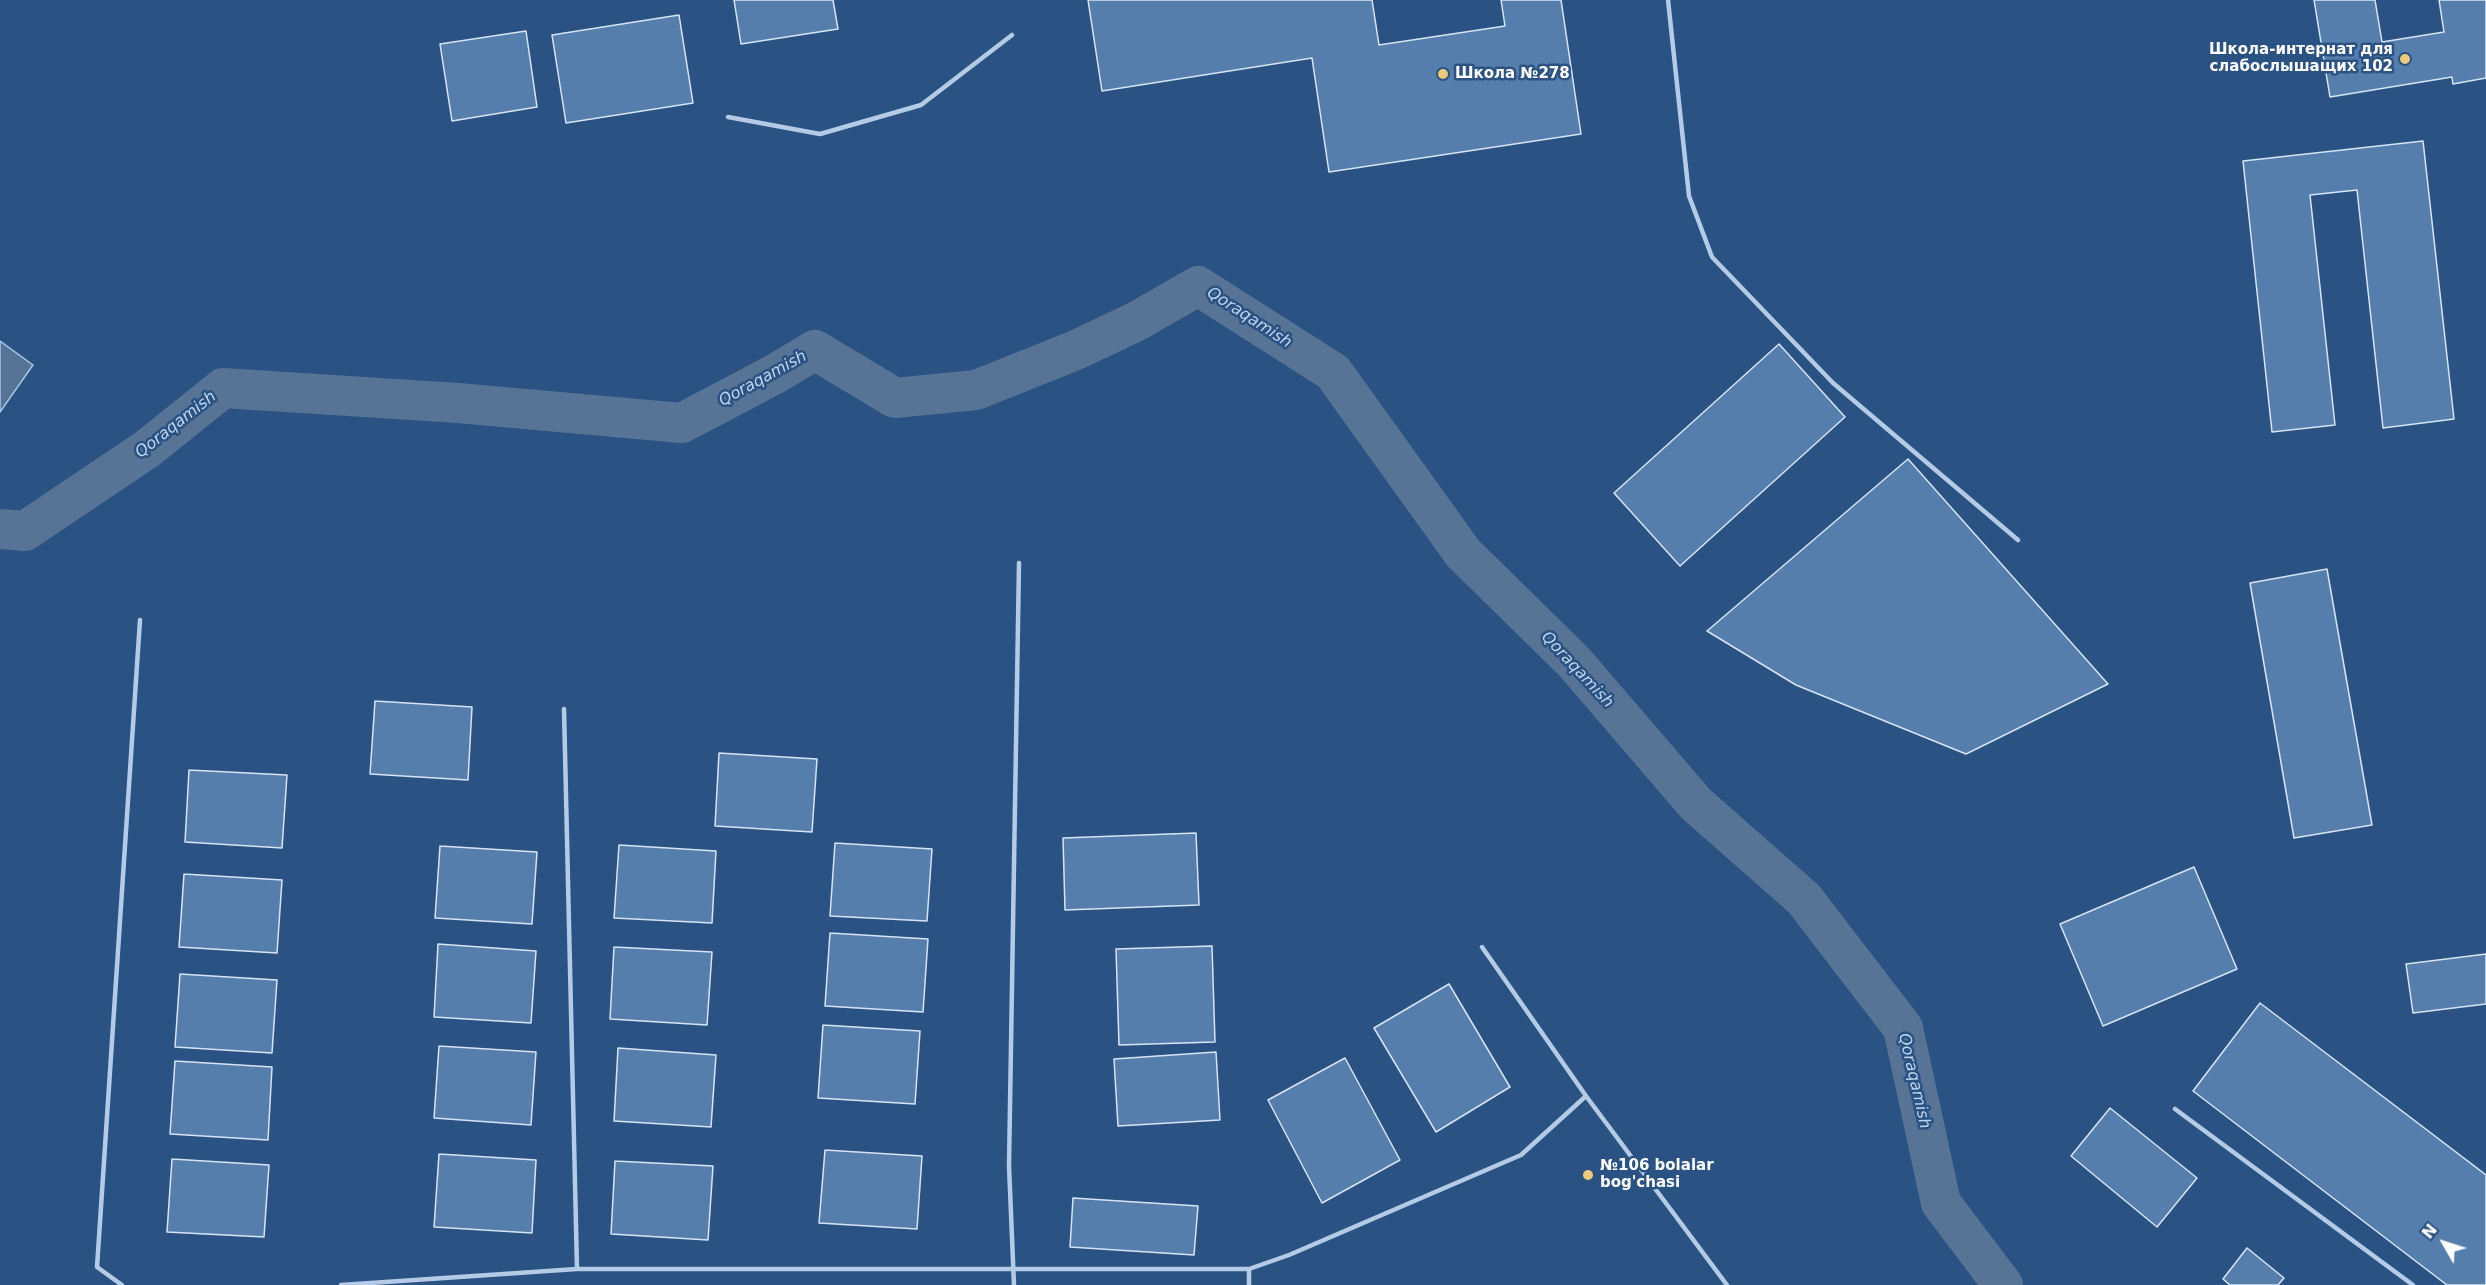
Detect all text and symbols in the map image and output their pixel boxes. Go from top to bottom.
place label: Школа-интернат для слабослышащих 102 [2209,41,2393,76]
marker: Школа-интернат для слабослышащих 102 [2398,52,2412,66]
place label: Школа №278 [1455,65,1570,83]
marker: Школа №278 [1436,67,1450,81]
water label: Qoraqamish [1203,283,1295,353]
water label: Qoraqamish [716,347,810,411]
water label: Qoraqamish [132,388,220,462]
water label: Qoraqamish [1537,628,1617,712]
water label: Qoraqamish [1894,1031,1934,1131]
place label: №106 bolalar bog'chasi [1600,1157,1714,1192]
marker: №106 bolalar bog'chasi [1581,1168,1595,1182]
north arrow [2414,1213,2474,1273]
text: N [2418,1220,2441,1243]

